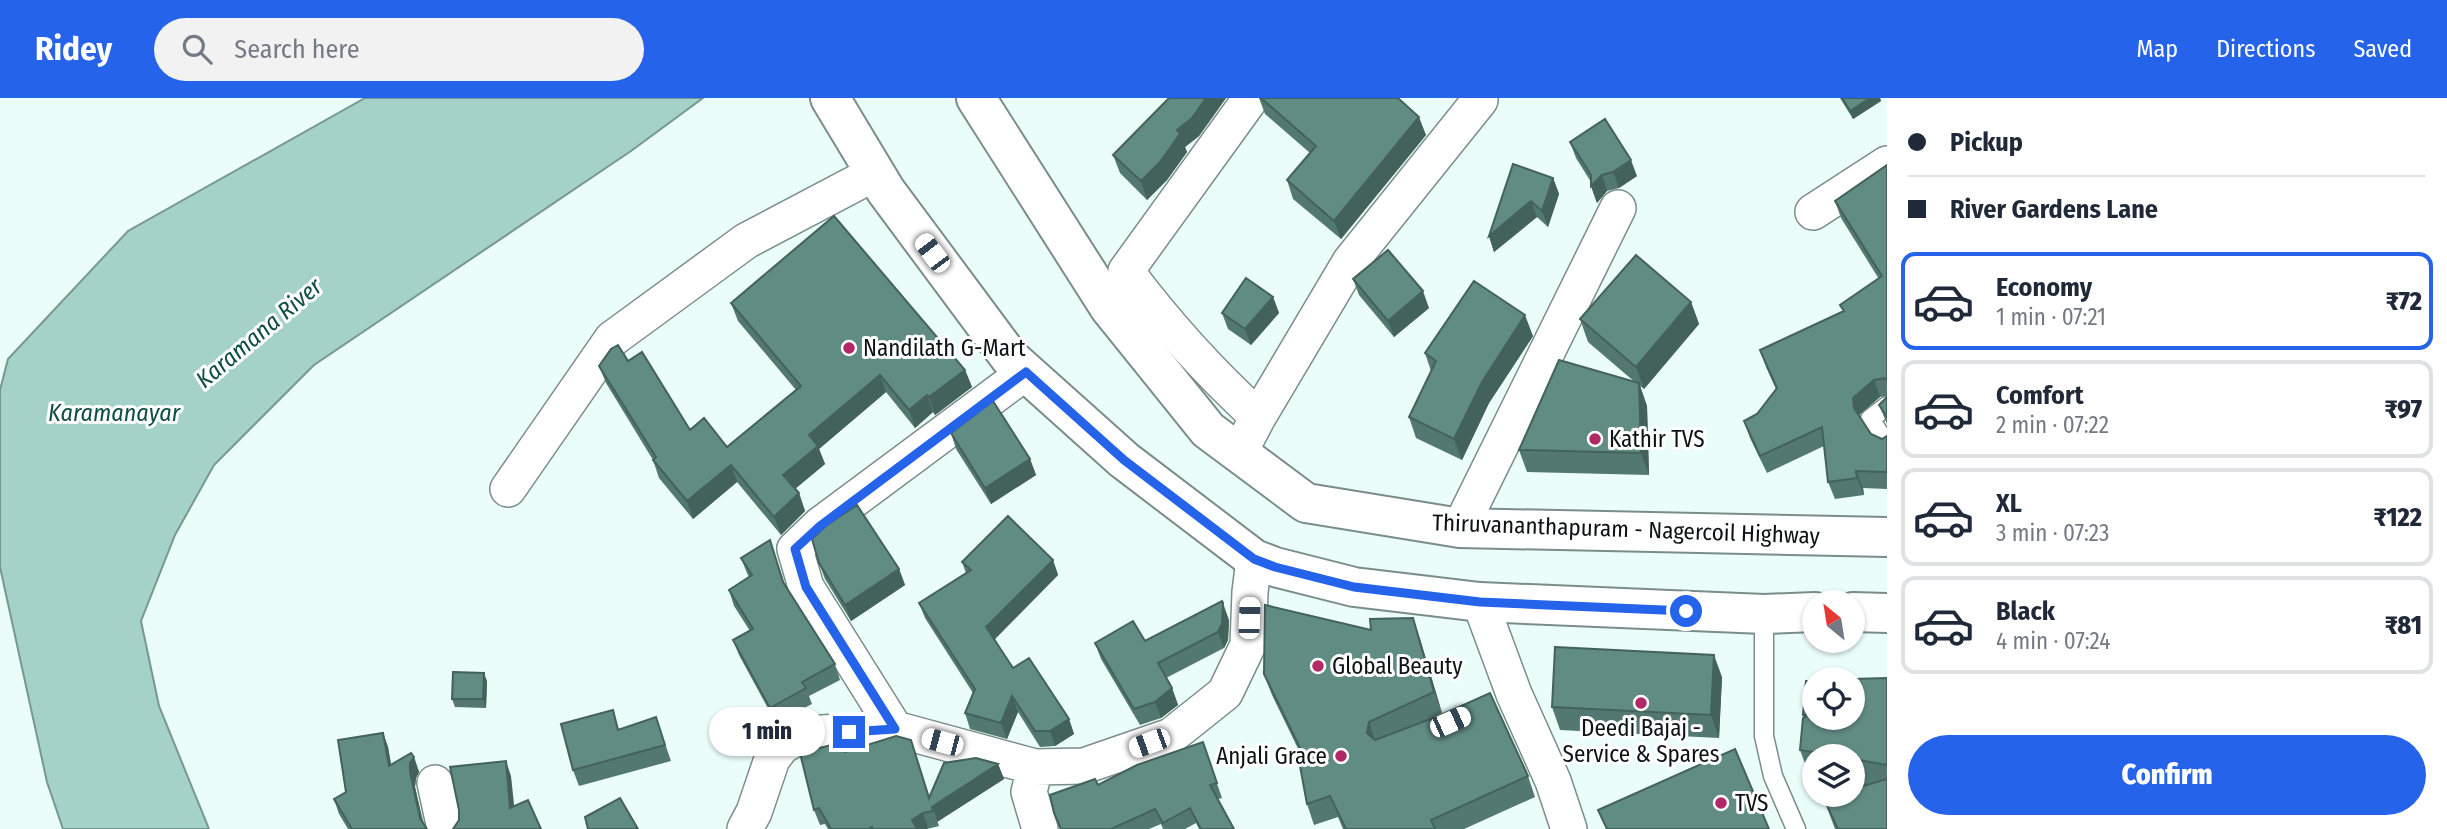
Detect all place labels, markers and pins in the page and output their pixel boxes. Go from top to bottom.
place label: Nandilath G-Mart [863,334,1026,362]
marker: Nandilath G-Mart [841,340,857,356]
place label: Kathir TVS [1609,425,1705,453]
marker: Kathir TVS [1587,431,1603,447]
place label: Global Beauty [1332,652,1463,680]
marker: Global Beauty [1310,658,1326,674]
marker: Deedi Bajaj - Service & Spares [1633,695,1649,711]
place label: Deedi Bajaj - Service & Spares [1563,714,1720,768]
place label: Anjali Grace [1216,742,1327,770]
marker: Anjali Grace [1333,748,1349,764]
place label: TVS [1735,789,1768,817]
marker: TVS [1713,795,1729,811]

